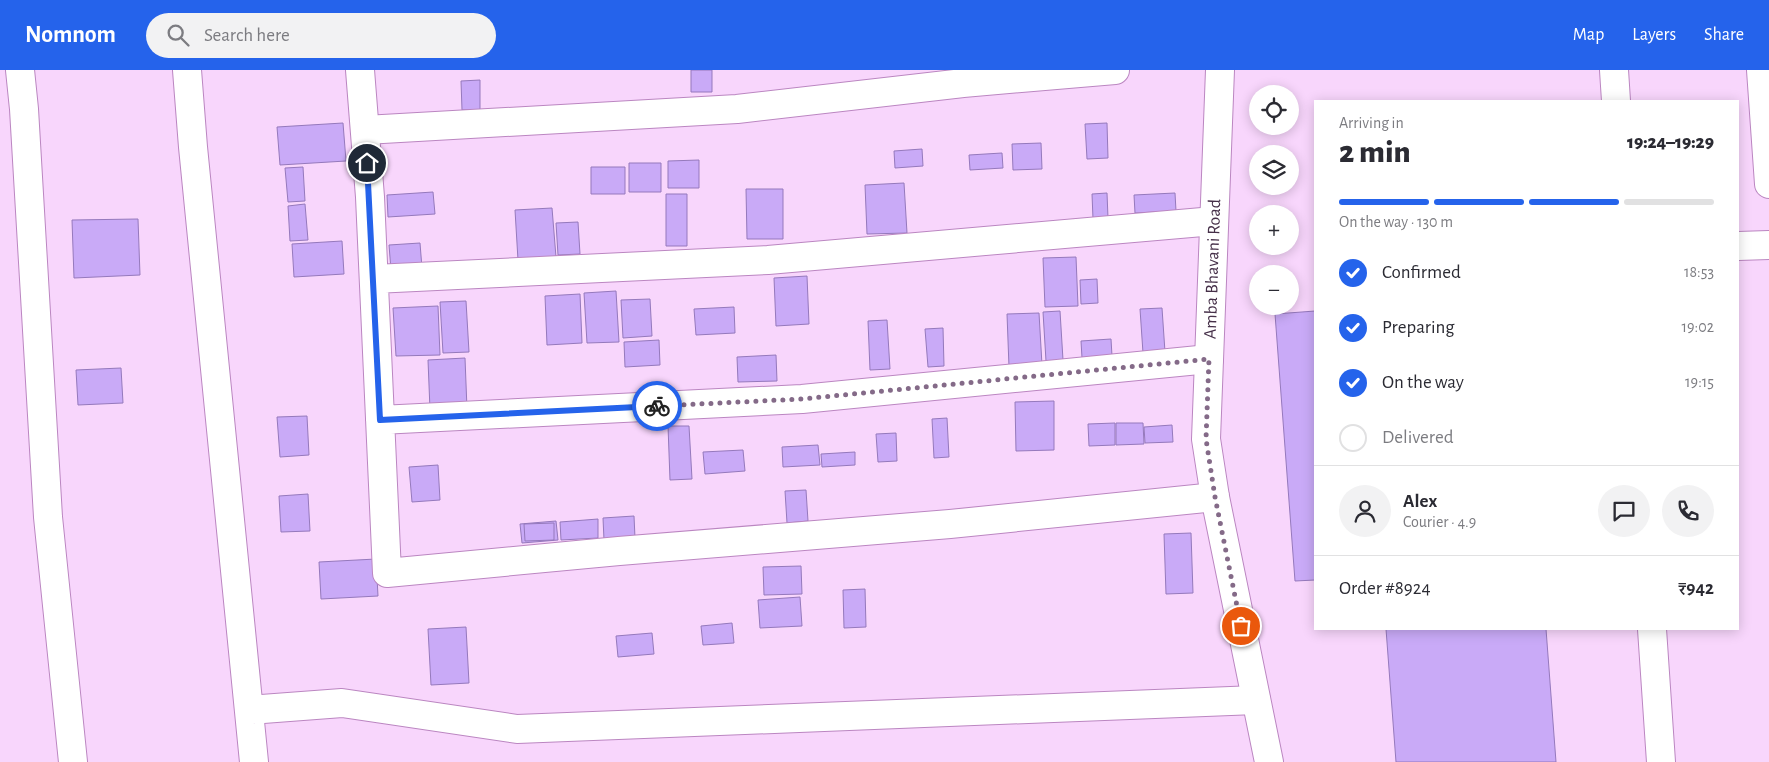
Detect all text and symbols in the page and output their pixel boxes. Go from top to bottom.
search box [146,13,496,58]
icon: search [164,21,192,49]
text: Nomnom [25,23,116,47]
text: Search here [204,26,290,45]
text: Map [1573,26,1604,44]
text: Layers [1632,26,1676,44]
text: Share [1704,26,1744,44]
map controls [1249,85,1299,315]
button: locate [1249,85,1299,135]
text: Arriving in [1339,115,1404,131]
text: 19:24–19:29 [1627,133,1714,152]
text: 2 min [1339,136,1411,168]
pin [346,142,388,184]
button: layers [1249,145,1299,195]
icon: home [353,149,381,177]
street label: Amba Bhavani Road [1202,199,1224,339]
button: + [1249,205,1299,255]
text: On the way · 130 m [1339,214,1453,230]
icon: check [1339,259,1367,287]
text: Confirmed [1382,263,1461,282]
text: 18:53 [1684,264,1714,280]
button: − [1249,265,1299,315]
icon: check [1339,314,1367,342]
text: Preparing [1382,318,1455,337]
text: 19:02 [1682,319,1714,335]
icon: check [1339,369,1367,397]
text: On the way [1382,373,1464,392]
text: 19:15 [1685,374,1714,390]
courier [632,381,682,431]
icon: bike [643,392,671,420]
text: Delivered [1382,428,1454,447]
button: person [1339,485,1391,537]
button: chat [1598,485,1650,537]
button: phone [1662,485,1714,537]
text: Alex [1403,492,1437,511]
text: Courier · 4.9 [1403,514,1476,530]
text: Order #8924 [1339,579,1431,598]
text: ₹942 [1678,579,1714,598]
pin [1220,605,1262,647]
icon: bag [1227,612,1255,640]

